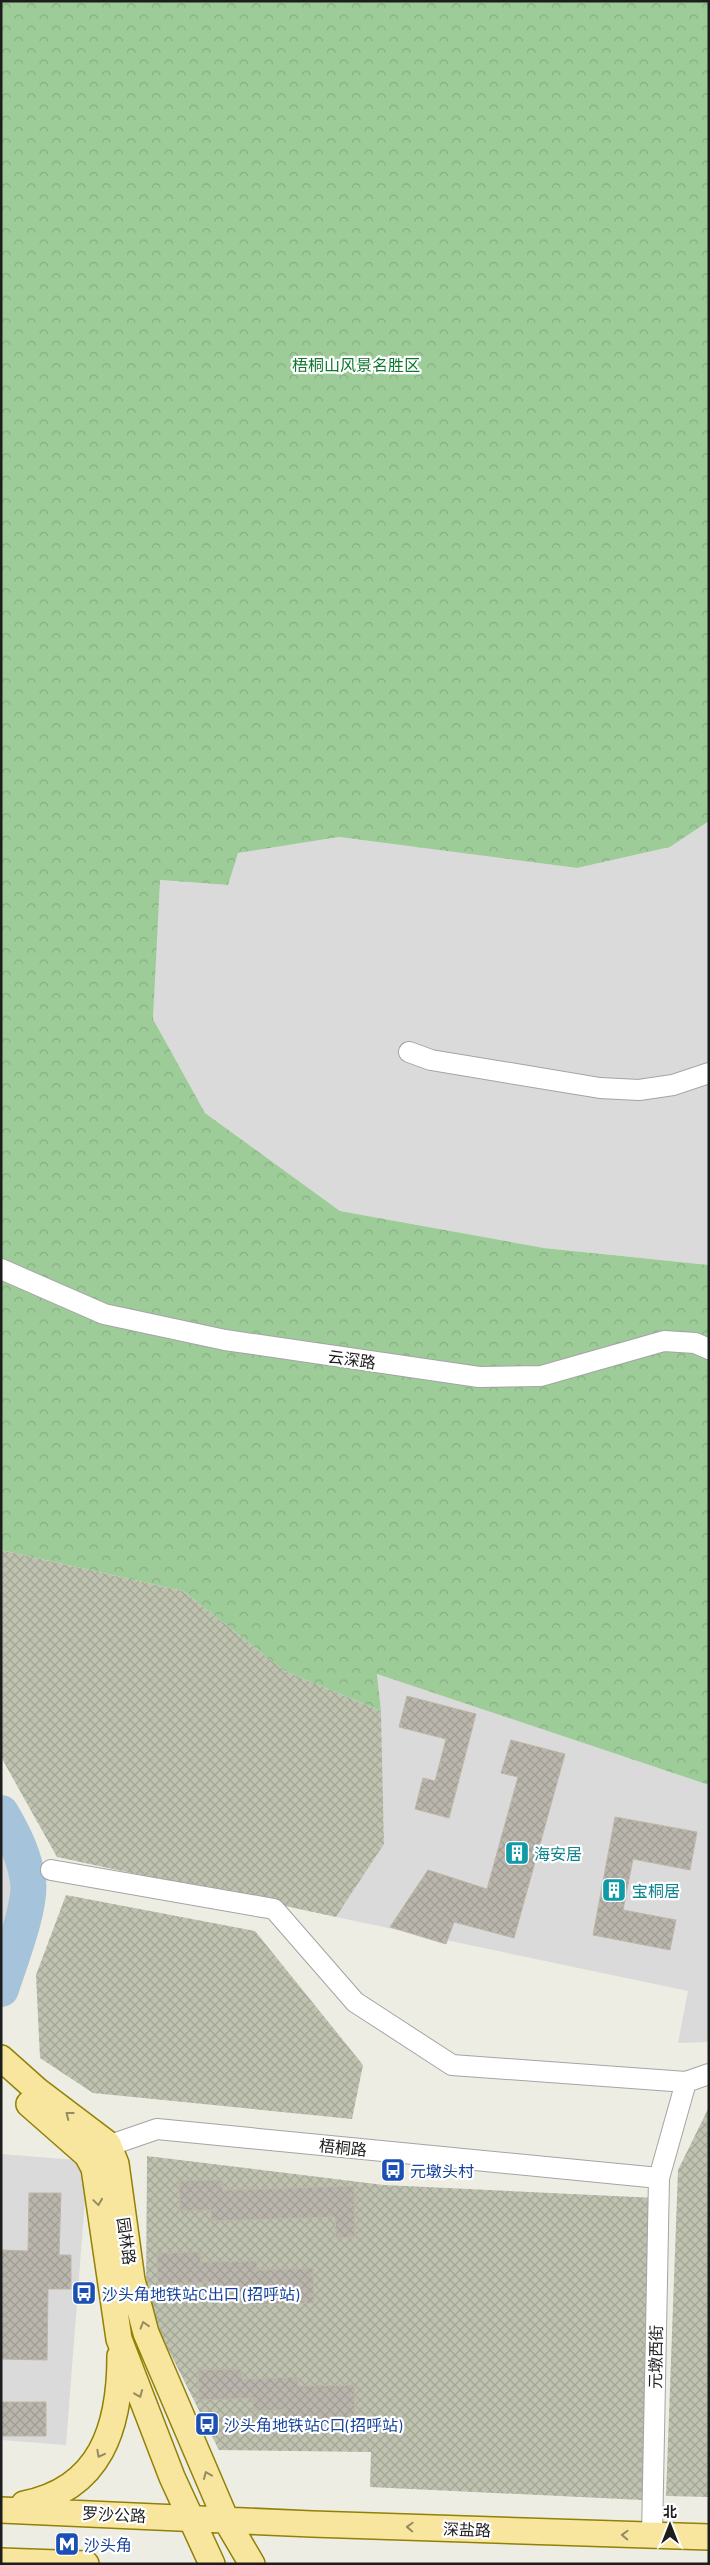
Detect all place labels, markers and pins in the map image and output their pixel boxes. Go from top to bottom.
building icon: 海安居 [504,1840,530,1866]
place label: 海安居 [534,1844,582,1863]
building icon: 宝桐居 [601,1877,627,1903]
place label: 宝桐居 [632,1881,680,1900]
bus stop icon: 元墩头村 [380,2157,406,2183]
place label: 元墩头村 [410,2161,474,2180]
bus stop icon: 沙头角地铁站C出口 (招呼站) [71,2280,97,2306]
place label: 沙头角地铁站C出口 (招呼站) [102,2284,300,2303]
bus stop icon: 沙头角地铁站C口(招呼站) [194,2411,220,2437]
place label: 沙头角地铁站C口(招呼站) [224,2415,403,2434]
metro station icon: 沙头角 [54,2531,80,2557]
place label: 沙头角 [84,2535,132,2554]

